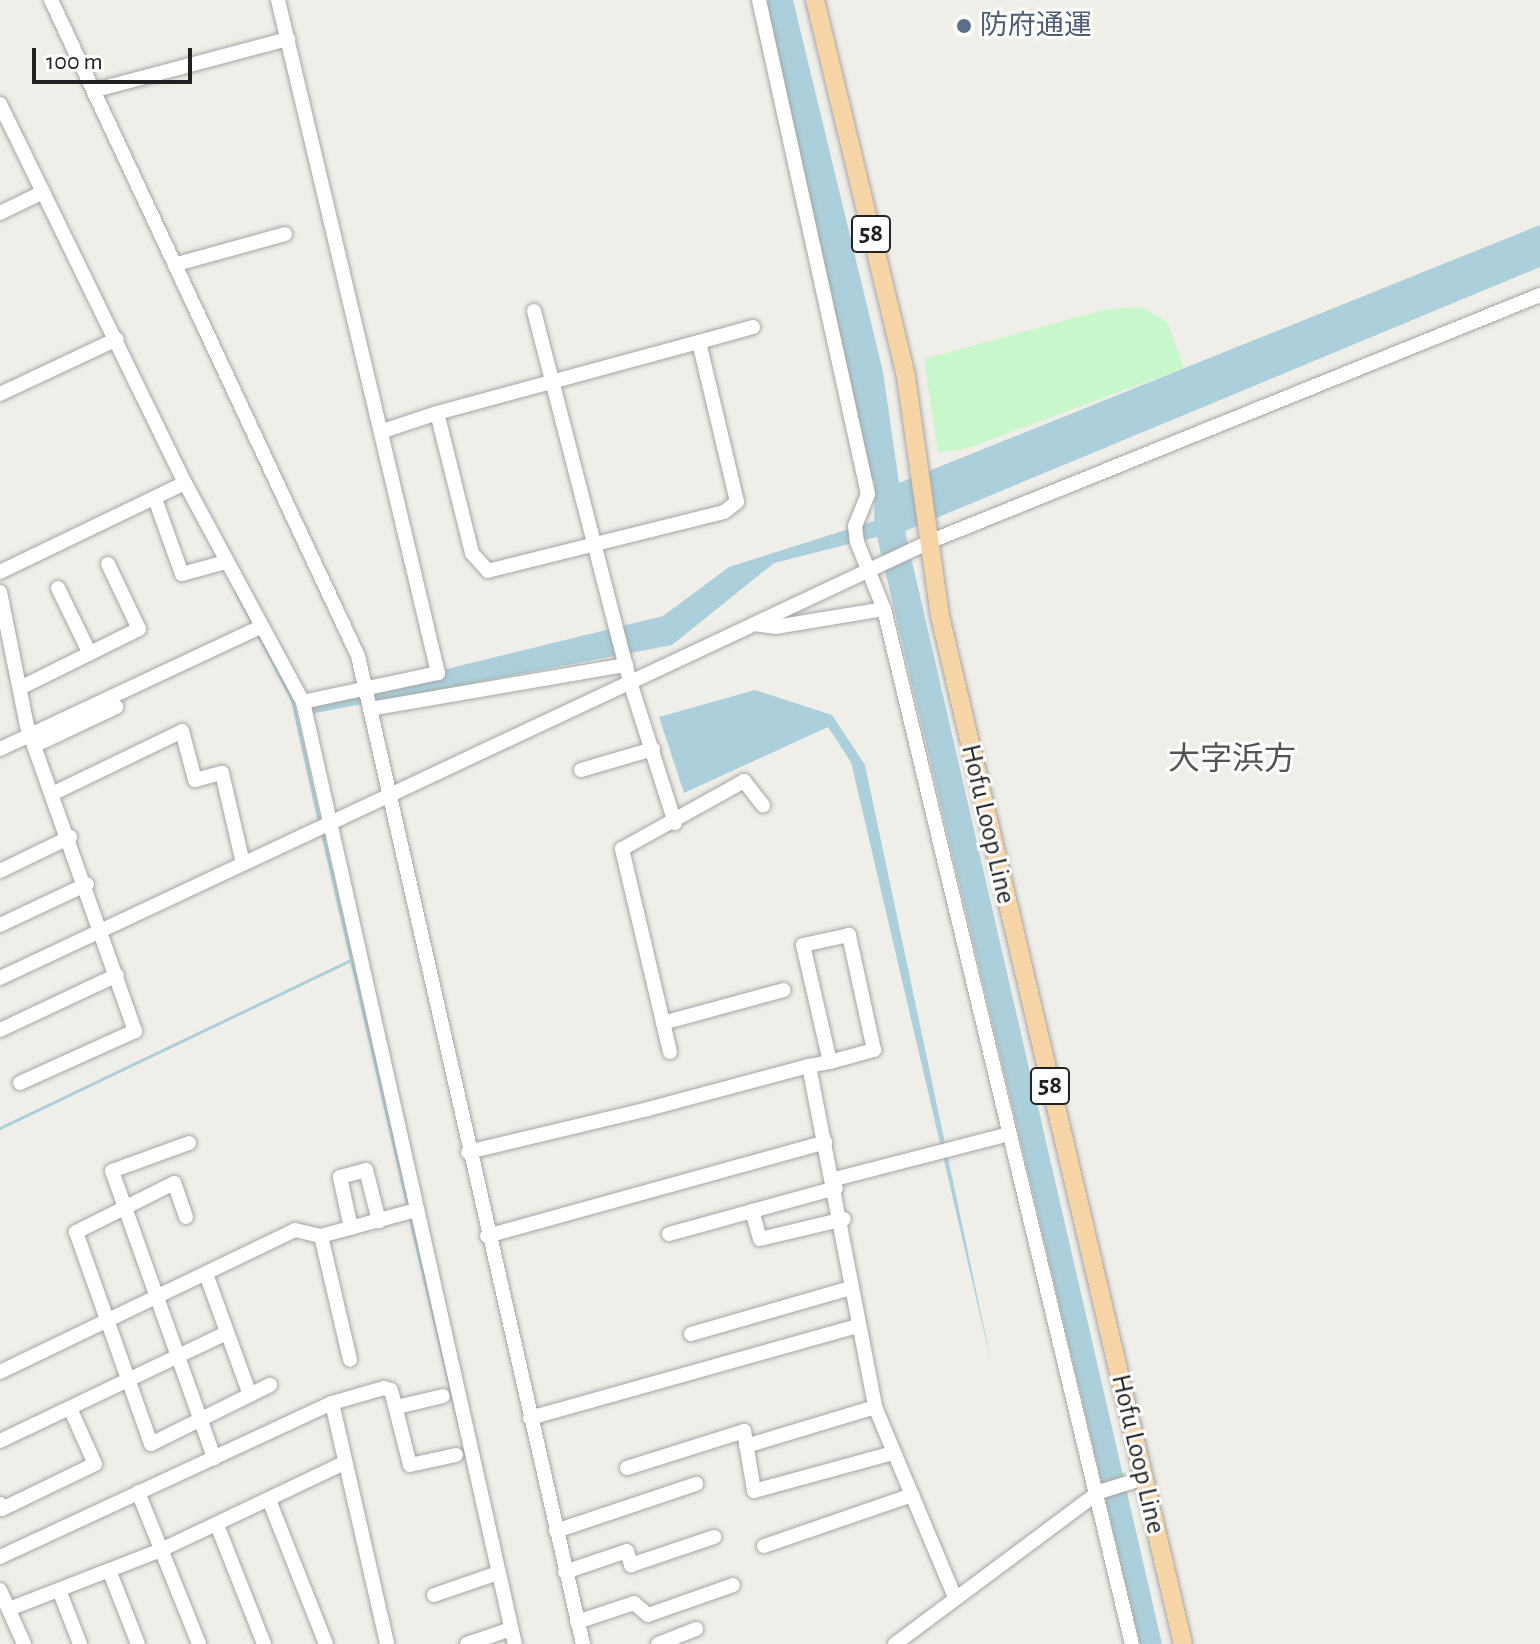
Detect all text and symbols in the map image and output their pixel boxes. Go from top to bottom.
place label: 防府通運 [980,9,1092,43]
marker: 防府通運 [955,17,973,35]
scale bar [36,32,196,82]
text: 100 m [46,50,103,74]
road number: 58 [849,212,893,256]
district label: 大字浜方 [1168,740,1296,778]
street label: Hofu Loop Line [953,741,1023,907]
road number: 58 [1028,1064,1072,1108]
street label: Hofu Loop Line [1103,1371,1173,1537]

